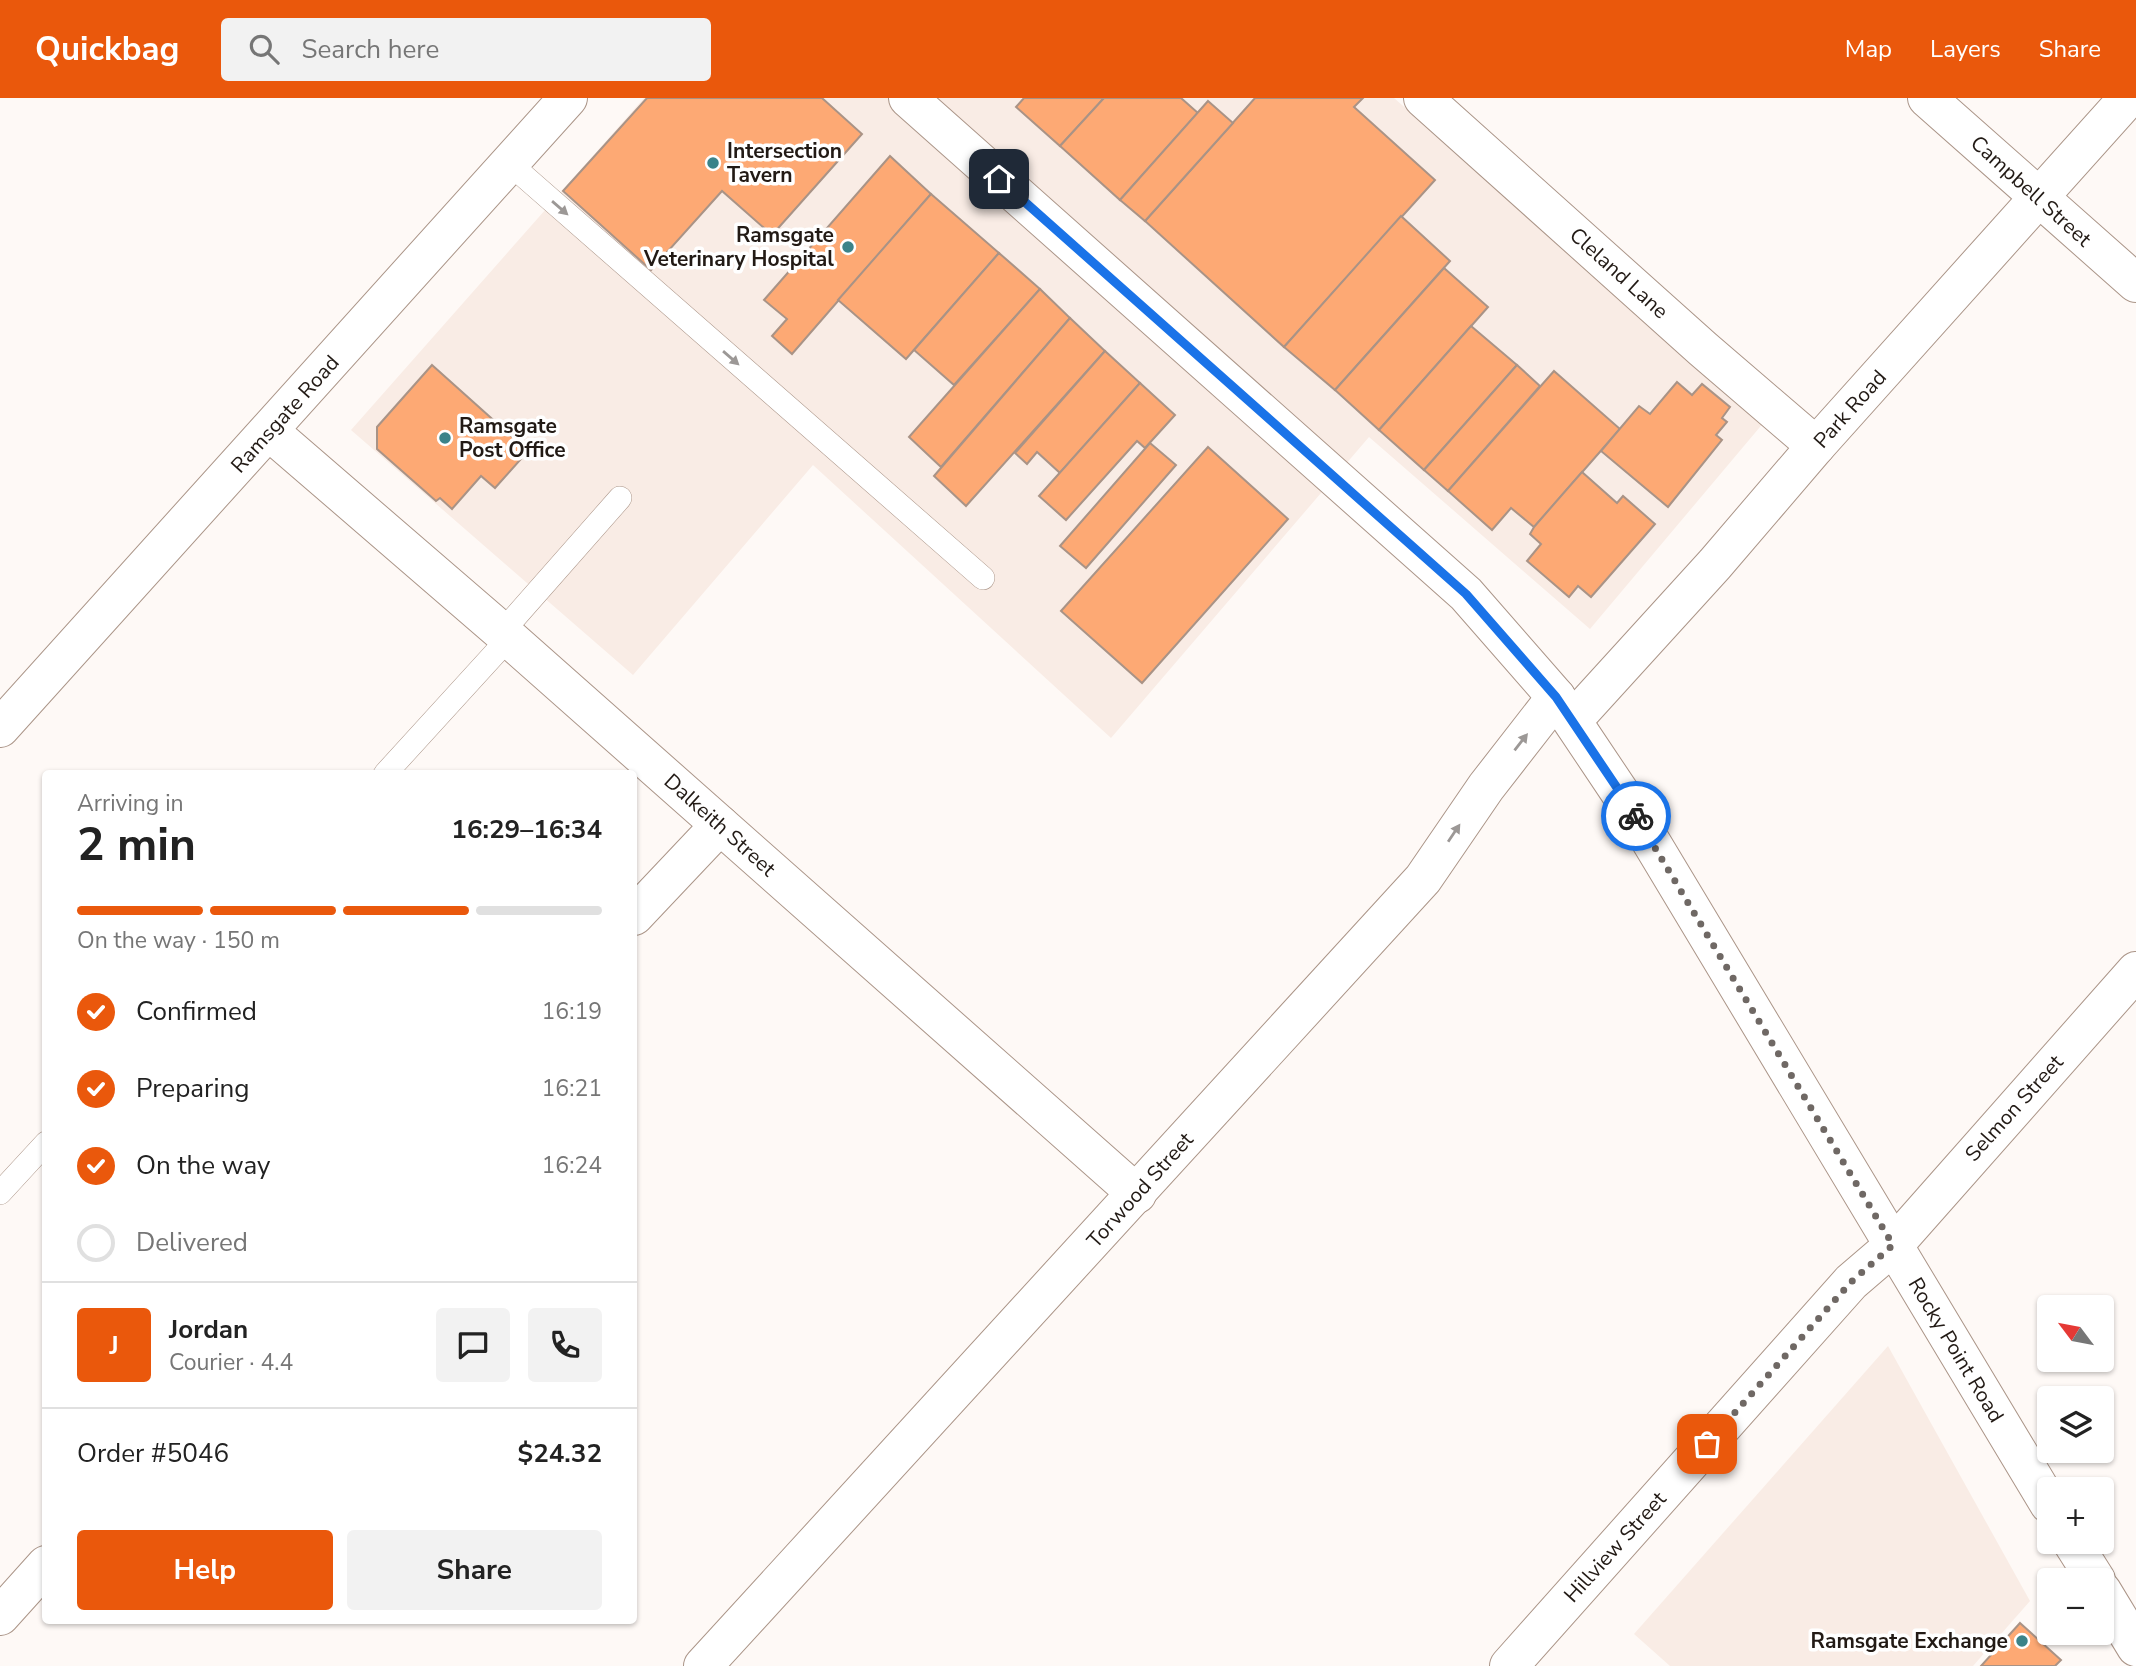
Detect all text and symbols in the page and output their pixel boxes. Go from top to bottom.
search box [221,18,711,81]
text: Quickbag [35,27,179,72]
icon: search [245,30,283,68]
text: Search here [301,32,439,67]
text: Map [1845,33,1892,65]
text: Layers [1930,33,2001,65]
text: Share [2039,33,2101,65]
street label: Campbell Street [1965,129,2098,253]
place label: Intersection Tavern [727,137,842,189]
pin [969,149,1029,209]
marker: Intersection Tavern [705,155,721,171]
icon: home [980,160,1018,198]
one-way arrow [551,200,569,216]
place label: Ramsgate Veterinary Hospital [643,221,834,273]
street label: Cleland Lane [1564,221,1674,325]
marker: Ramsgate Veterinary Hospital [840,239,856,255]
street label: Ramsgate Road [225,349,345,479]
one-way arrow [722,350,740,366]
street label: Park Road [1807,364,1893,454]
place label: Ramsgate Post Office [459,412,566,464]
marker: Ramsgate Post Office [437,430,453,446]
one-way arrow [1513,733,1527,751]
street label: Dalkeith Street [658,767,782,883]
courier [1601,781,1671,851]
text: Arriving in [77,788,184,819]
icon: bike [1617,797,1655,835]
text: 16:29–16:34 [451,812,602,847]
text: 2 min [77,813,196,876]
one-way arrow [1447,824,1461,842]
text: On the way · 150 m [77,925,280,956]
icon: check [77,993,115,1031]
text: Confirmed [136,994,257,1029]
text: 16:19 [542,996,602,1027]
street label: Selmon Street [1959,1048,2070,1167]
icon: check [77,1070,115,1108]
text: Preparing [136,1071,249,1106]
text: 16:21 [542,1073,602,1104]
street label: Torwood Street [1081,1126,1200,1254]
icon: check [77,1147,115,1185]
text: On the way [136,1148,270,1183]
text: 16:24 [542,1150,602,1181]
text: Delivered [136,1225,248,1260]
street label: Rocky Point Road [1902,1272,2010,1428]
north arrow [2037,1295,2114,1372]
map controls [2037,1295,2114,1645]
button: chat [436,1308,510,1382]
button: phone [528,1308,602,1382]
text: Jordan [169,1312,248,1347]
text: J [109,1328,119,1363]
text: Courier · 4.4 [169,1347,293,1378]
button: layers [2037,1386,2114,1463]
pin [1677,1414,1737,1474]
icon: bag [1688,1425,1726,1463]
text: Order #5046 [77,1436,229,1471]
text: $24.32 [518,1436,602,1471]
button: + [2037,1477,2114,1554]
street label: Hillview Street [1558,1485,1673,1608]
button: Help [77,1530,333,1610]
button: Share [347,1530,602,1610]
button: − [2037,1568,2114,1645]
place label: Ramsgate Exchange [1811,1627,2008,1655]
marker: Ramsgate Exchange [2014,1633,2030,1649]

